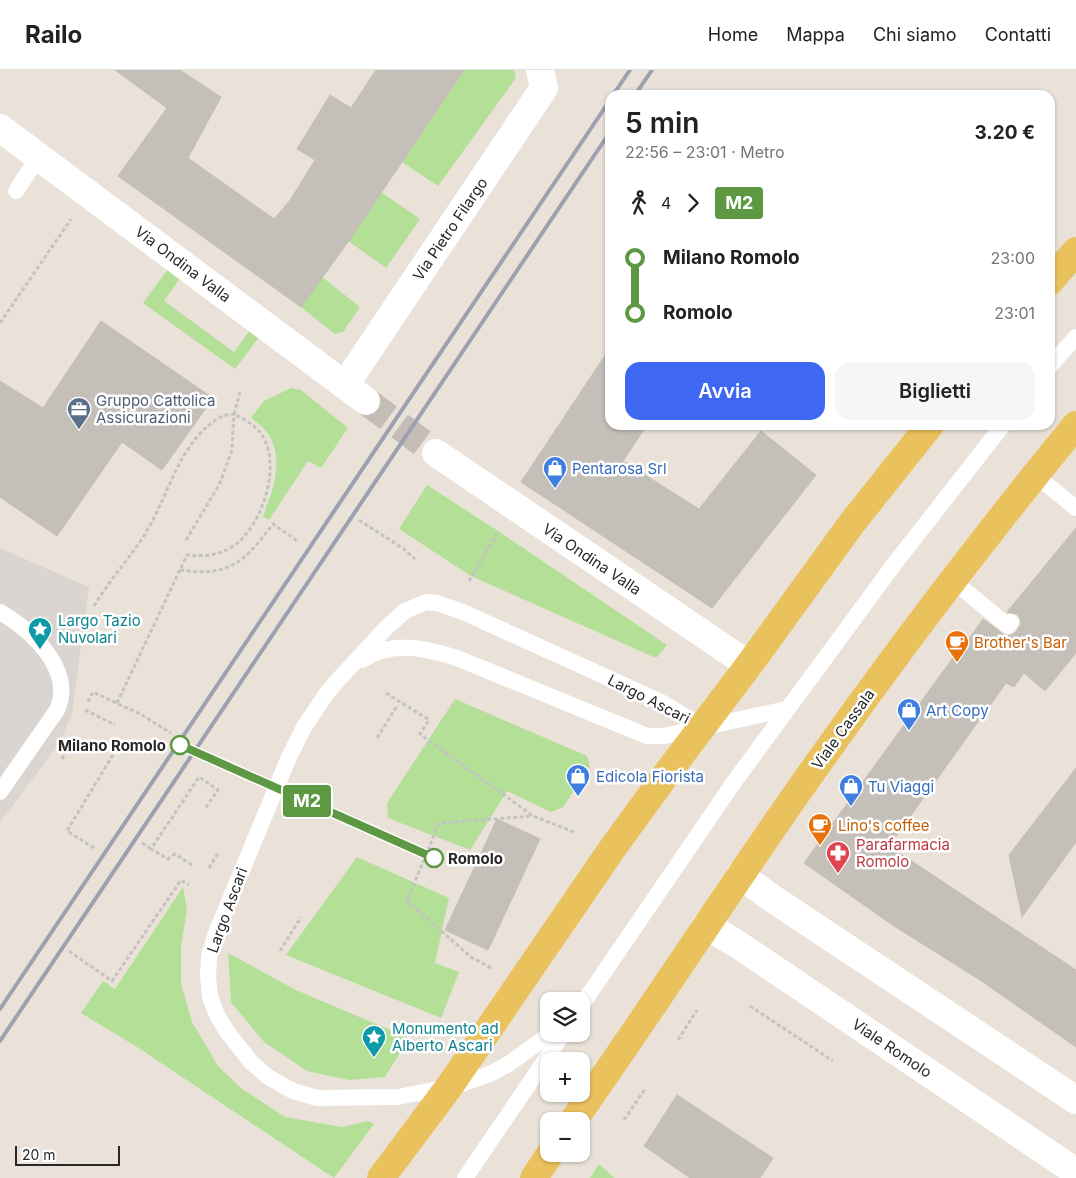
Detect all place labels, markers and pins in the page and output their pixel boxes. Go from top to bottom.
place label: Gruppo Cattolica Assicurazioni [96,391,215,427]
office icon: Gruppo Cattolica Assicurazioni [66,396,92,430]
shop icon: Pentarosa Srl [542,455,568,489]
place label: Pentarosa Srl [572,459,667,478]
place label: Largo Tazio Nuvolari [58,611,141,647]
place icon: Largo Tazio Nuvolari [27,616,53,650]
cafe icon: Brother's Bar [944,629,970,663]
place label: Brother's Bar [974,633,1067,652]
shop icon: Art Copy [896,697,922,731]
place label: Art Copy [926,701,989,720]
marker: Milano Romolo [170,735,190,755]
place label: Milano Romolo [58,736,166,755]
shop icon: Edicola Fiorista [565,763,591,797]
place label: Edicola Fiorista [596,767,704,786]
shop icon: Tu Viaggi [838,773,864,807]
place label: Tu Viaggi [868,777,934,796]
cafe icon: Lino's coffee [807,812,833,846]
place label: Lino's coffee [838,816,930,835]
place label: Parafarmacia Romolo [856,835,950,871]
pharmacy icon: Parafarmacia Romolo [825,840,851,874]
marker: Romolo [424,848,444,868]
place label: Romolo [448,849,503,868]
place label: Monumento ad Alberto Ascari [392,1019,499,1055]
place icon: Monumento ad Alberto Ascari [361,1024,387,1058]

